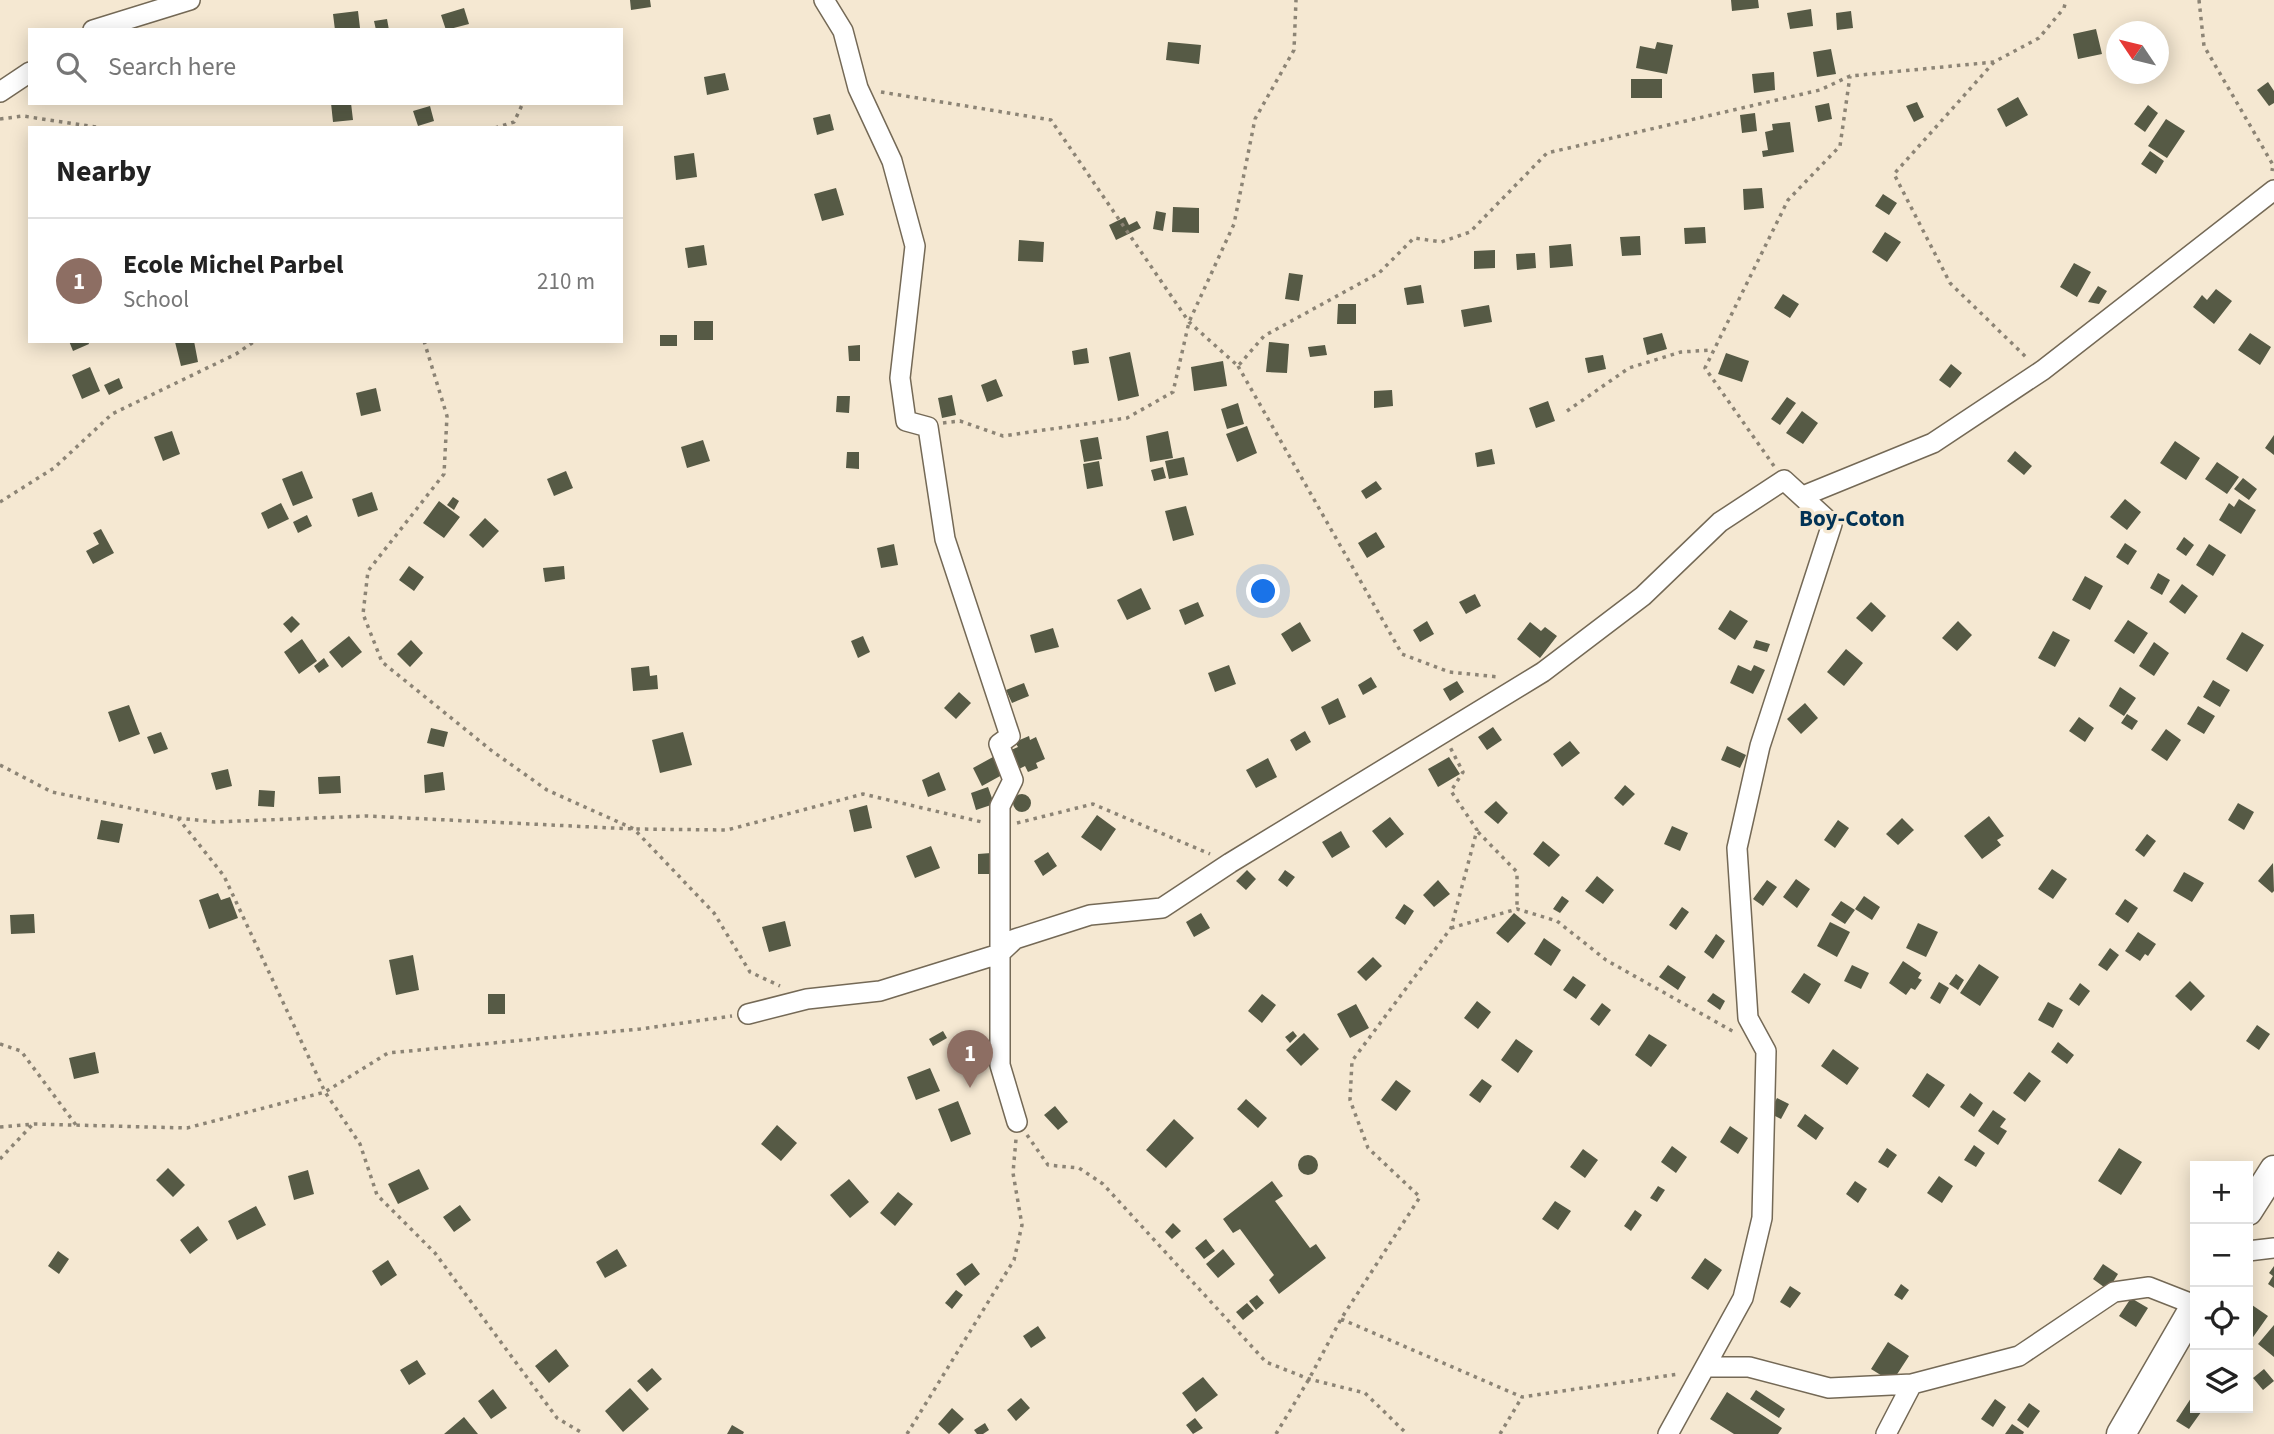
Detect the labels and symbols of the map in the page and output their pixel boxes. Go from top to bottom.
north arrow [2106,21,2169,84]
district label: Boy-Coton [1799,502,1905,535]
your location [1246,574,1280,608]
pin: 1 [947,1030,993,1088]

